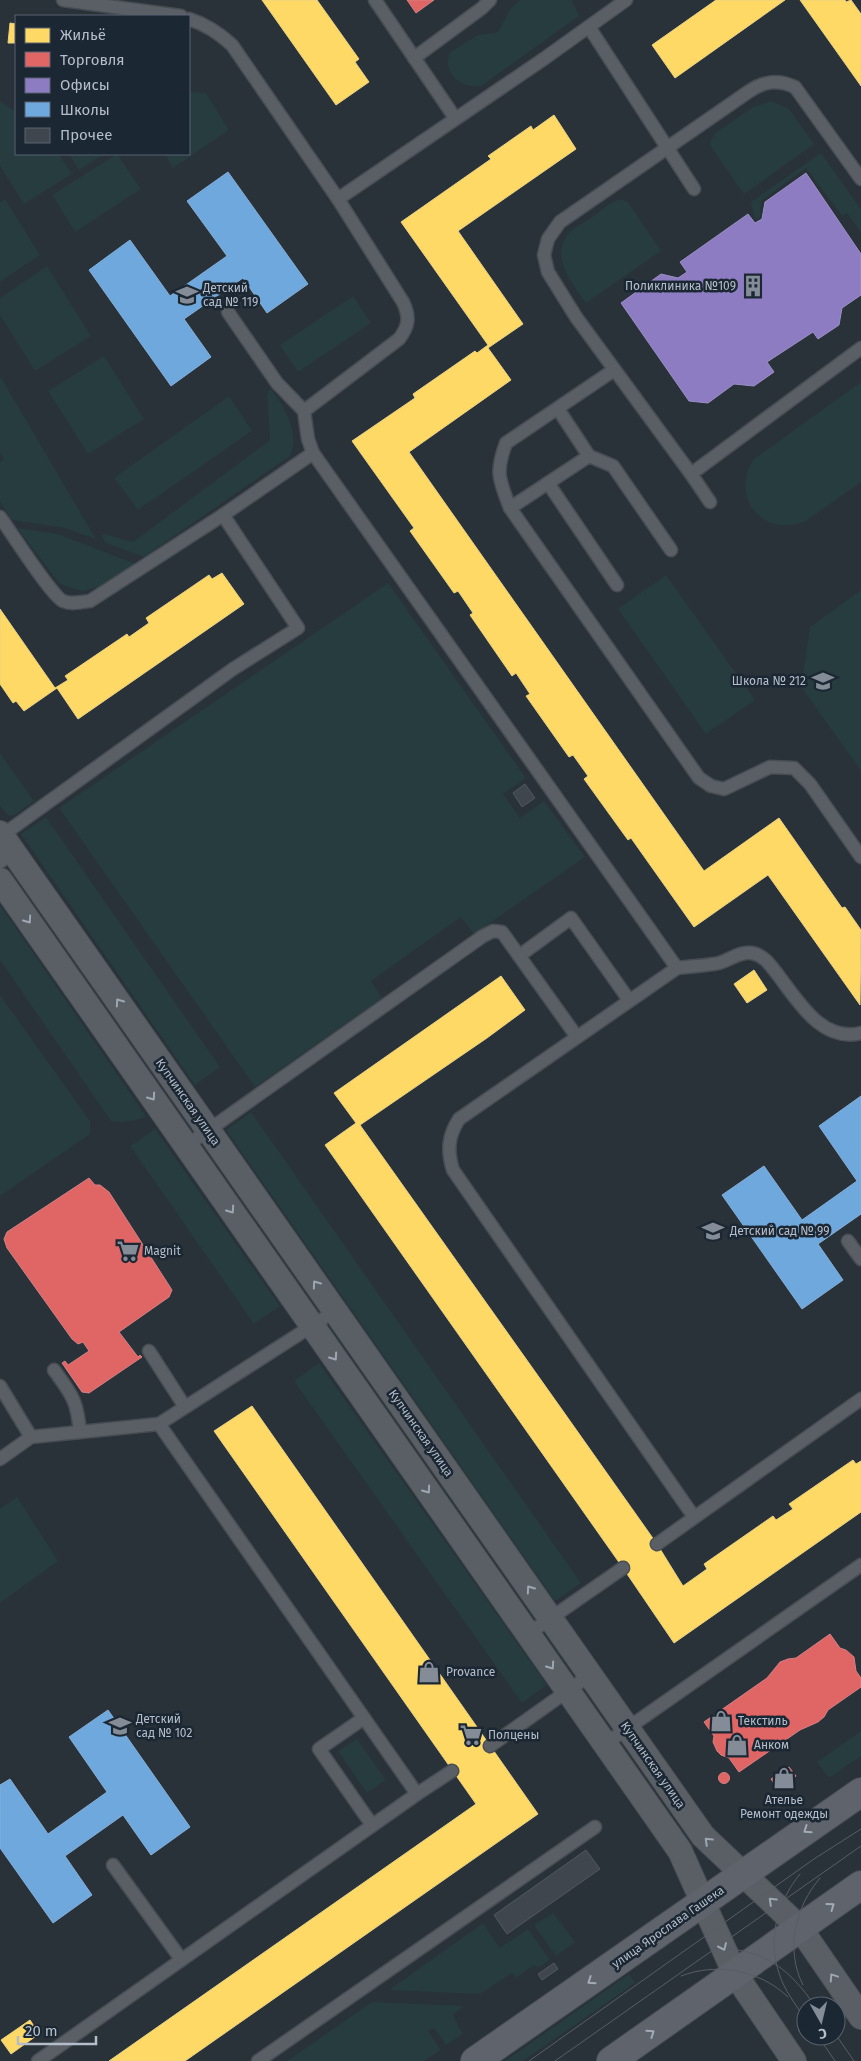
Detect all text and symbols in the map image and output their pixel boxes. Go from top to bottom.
legend [15,15,190,155]
text: Жильё [60,26,106,44]
text: Торговля [60,51,125,69]
text: Офисы [60,76,110,94]
text: Школы [60,101,110,119]
text: Прочее [60,126,112,144]
building icon: Поликлиника №109 [740,273,766,299]
place label: Поликлиника №109 [625,279,736,293]
place label: Детский сад № 119 [202,281,258,309]
school or university icon: Детский сад № 119 [174,282,200,308]
school or university icon: Школа № 212 [810,668,836,694]
place label: Школа № 212 [732,674,806,688]
one-way arrow [22,915,31,924]
one-way arrow [116,998,125,1008]
street label: Купчинская улица [153,1056,223,1148]
one-way arrow [146,1091,155,1101]
one-way arrow [225,1204,234,1214]
school or university icon: Детский сад № 99 [700,1218,726,1244]
place label: Детский сад № 99 [729,1224,830,1238]
supermarket icon: Magnit [115,1238,141,1264]
place label: Magnit [144,1244,181,1258]
one-way arrow [313,1280,322,1290]
one-way arrow [328,1351,337,1361]
street label: Купчинская улица [386,1387,456,1479]
one-way arrow [421,1484,430,1494]
one-way arrow [527,1585,536,1595]
shop icon: Provance [416,1659,442,1685]
one-way arrow [544,1661,554,1670]
place label: Provance [446,1665,495,1679]
shop icon: Текстиль [708,1708,734,1734]
place label: Детский сад № 102 [135,1712,192,1740]
school or university icon: Детский сад № 102 [107,1713,133,1739]
place label: Текстиль [738,1714,788,1728]
street label: Купчинская улица [618,1719,688,1811]
supermarket icon: Полцены [458,1722,484,1748]
place label: Полцены [488,1728,539,1742]
shop icon: Анком [724,1732,750,1758]
place label: Анком [754,1738,789,1752]
shop icon: Ателье Ремонт одежды [771,1765,797,1791]
place label: Ателье Ремонт одежды [740,1793,828,1821]
one-way arrow [803,1824,813,1833]
one-way arrow [705,1838,714,1847]
street label: улица Ярослава Гашека [609,1883,727,1971]
one-way arrow [769,1898,778,1907]
one-way arrow [825,1903,835,1912]
one-way arrow [717,1942,727,1951]
one-way arrow [830,1973,839,1982]
one-way arrow [587,1975,597,1984]
north arrow [796,1996,846,2046]
scale bar [18,2014,95,2046]
text: 20 m [25,2022,58,2040]
text: С [818,2024,828,2042]
one-way arrow [646,2030,655,2039]

